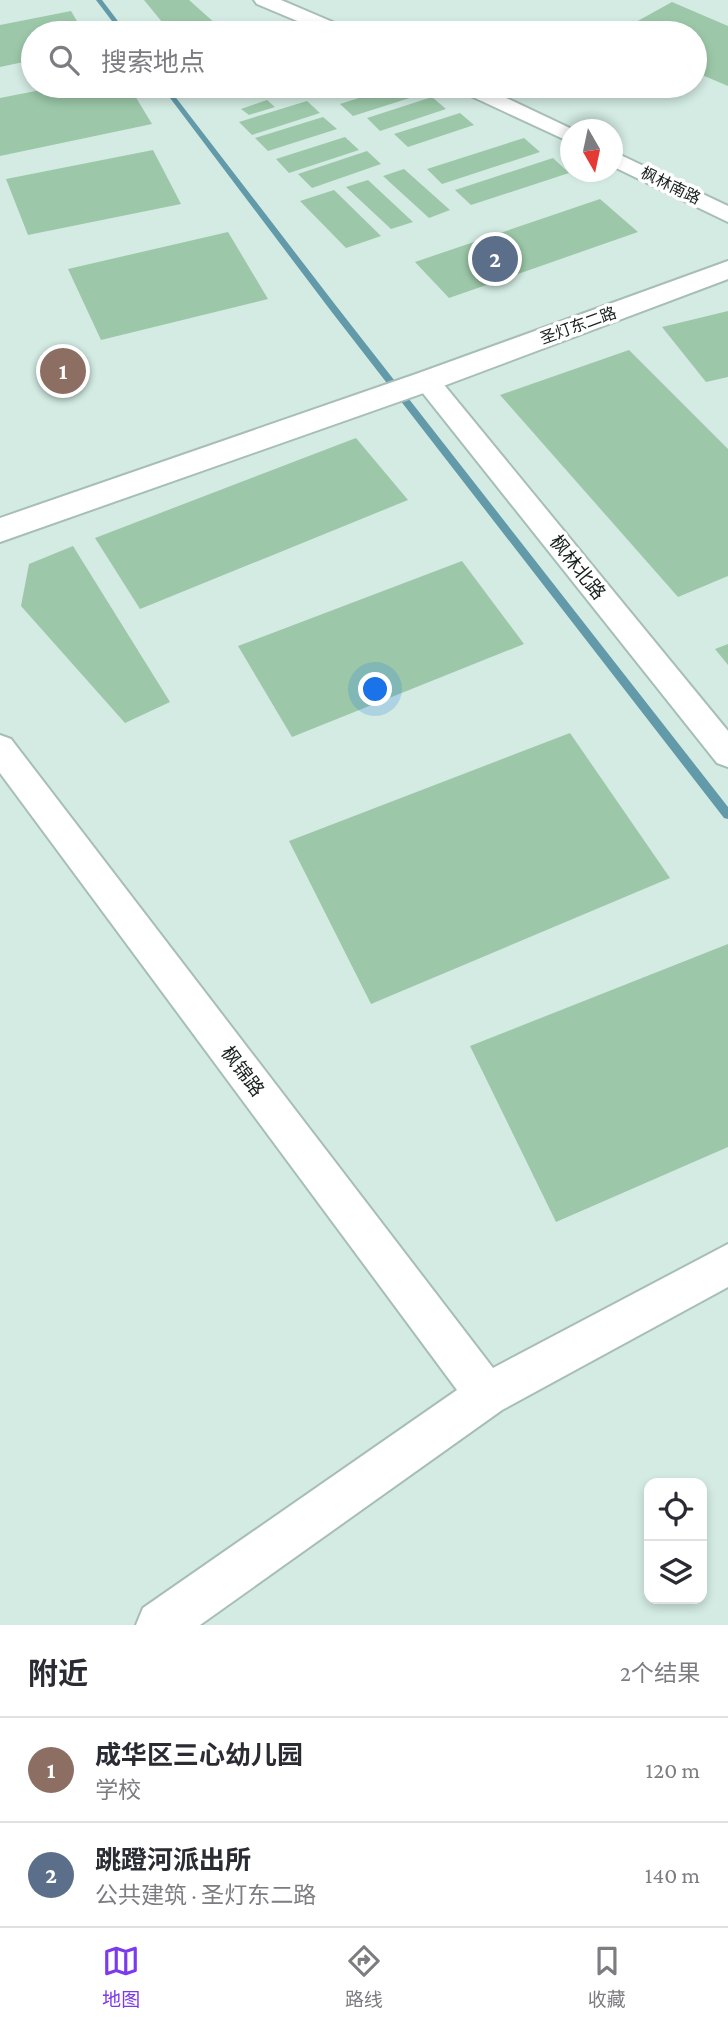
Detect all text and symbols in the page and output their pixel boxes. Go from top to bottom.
search box [21,21,707,98]
icon: search [45,41,83,79]
text: 搜索地点 [101,48,205,77]
north arrow [560,119,623,182]
street label: 枫林南路 [638,164,703,207]
pin: 2 [472,233,518,285]
street label: 圣灯东二路 [538,304,619,347]
pin: 1 [40,345,86,397]
street label: 枫林北路 [546,531,610,603]
your location [358,672,392,706]
street label: 枫锦路 [217,1042,268,1100]
map controls [644,1478,707,1604]
button: locate [644,1478,707,1541]
button: layers [644,1541,707,1604]
text: 附近 [28,1657,88,1690]
text: 2个结果 [620,1660,700,1686]
text: 成华区三心幼儿园 [95,1741,303,1770]
text: 1 [47,1757,55,1783]
text: 120 m [646,1757,700,1783]
text: 学校 [95,1777,141,1803]
text: 跳蹬河派出所 [95,1846,251,1875]
text: 2 [45,1862,57,1888]
text: 140 m [645,1862,700,1888]
text: 公共建筑 · 圣灯东二路 [95,1882,316,1908]
tab: 地图 [102,1942,140,2011]
tab: 路线 [345,1942,383,2011]
tab: 收藏 [588,1942,626,2011]

